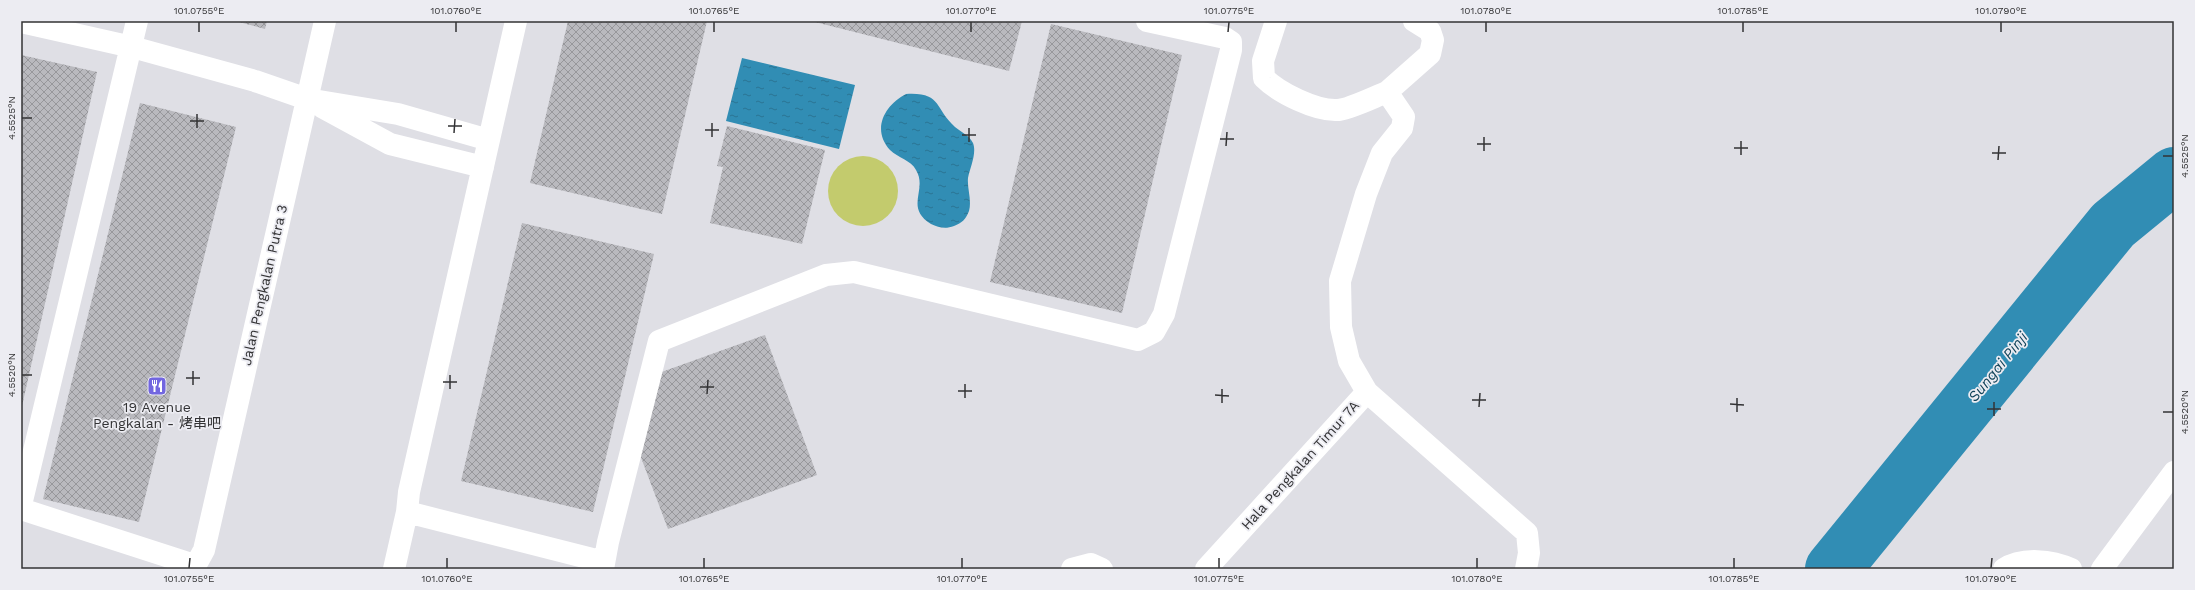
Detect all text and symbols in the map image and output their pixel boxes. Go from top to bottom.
text: 101.0755°E [174,5,224,16]
text: 101.0760°E [430,5,482,16]
text: 101.0765°E [689,5,739,16]
text: 101.0770°E [946,5,996,16]
text: 101.0775°E [1204,5,1254,16]
text: 101.0780°E [1460,5,1512,16]
text: 101.0785°E [1718,5,1768,16]
text: 101.0790°E [1975,5,2027,16]
text: 4.5525°N [6,96,17,140]
text: 4.5525°N [2179,134,2190,178]
street label: Jalan Pengkalan Putra 3 [238,203,290,367]
water label: Sungai Pinji [1964,328,2032,406]
text: 4.5520°N [6,353,17,397]
restaurant icon: 19 Avenue Pengkalan - 烤串吧 [146,375,168,397]
text: 4.5520°N [2179,390,2190,434]
street label: Hala Pengkalan Timur 7A [1238,397,1362,533]
place label: 19 Avenue Pengkalan - 烤串吧 [93,399,221,431]
text: 101.0755°E [164,573,214,584]
text: 101.0760°E [421,573,473,584]
text: 101.0765°E [679,573,729,584]
text: 101.0770°E [937,573,987,584]
text: 101.0775°E [1194,573,1244,584]
text: 101.0780°E [1451,573,1503,584]
text: 101.0785°E [1709,573,1759,584]
text: 101.0790°E [1965,573,2017,584]

